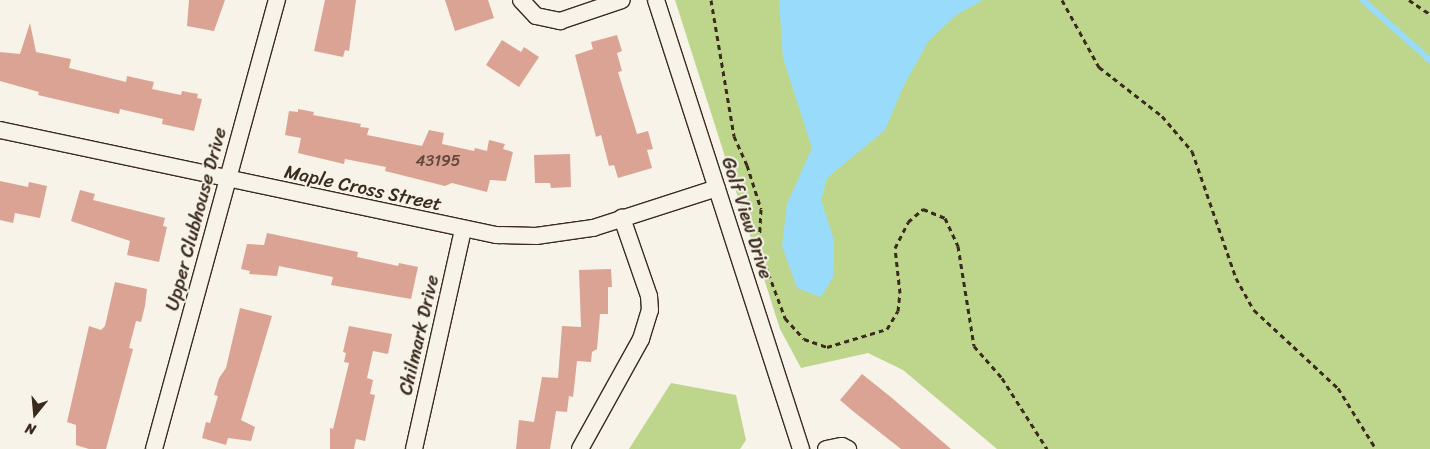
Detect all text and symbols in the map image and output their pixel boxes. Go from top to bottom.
street label: Upper Clubhouse Drive [161,125,231,313]
house number: 43195 [415,151,461,171]
street label: Golf View Drive [716,154,778,282]
street label: Maple Cross Street [282,160,444,216]
street label: Chilmark Drive [394,273,444,397]
north arrow [10,389,60,439]
text: N [22,415,39,442]

